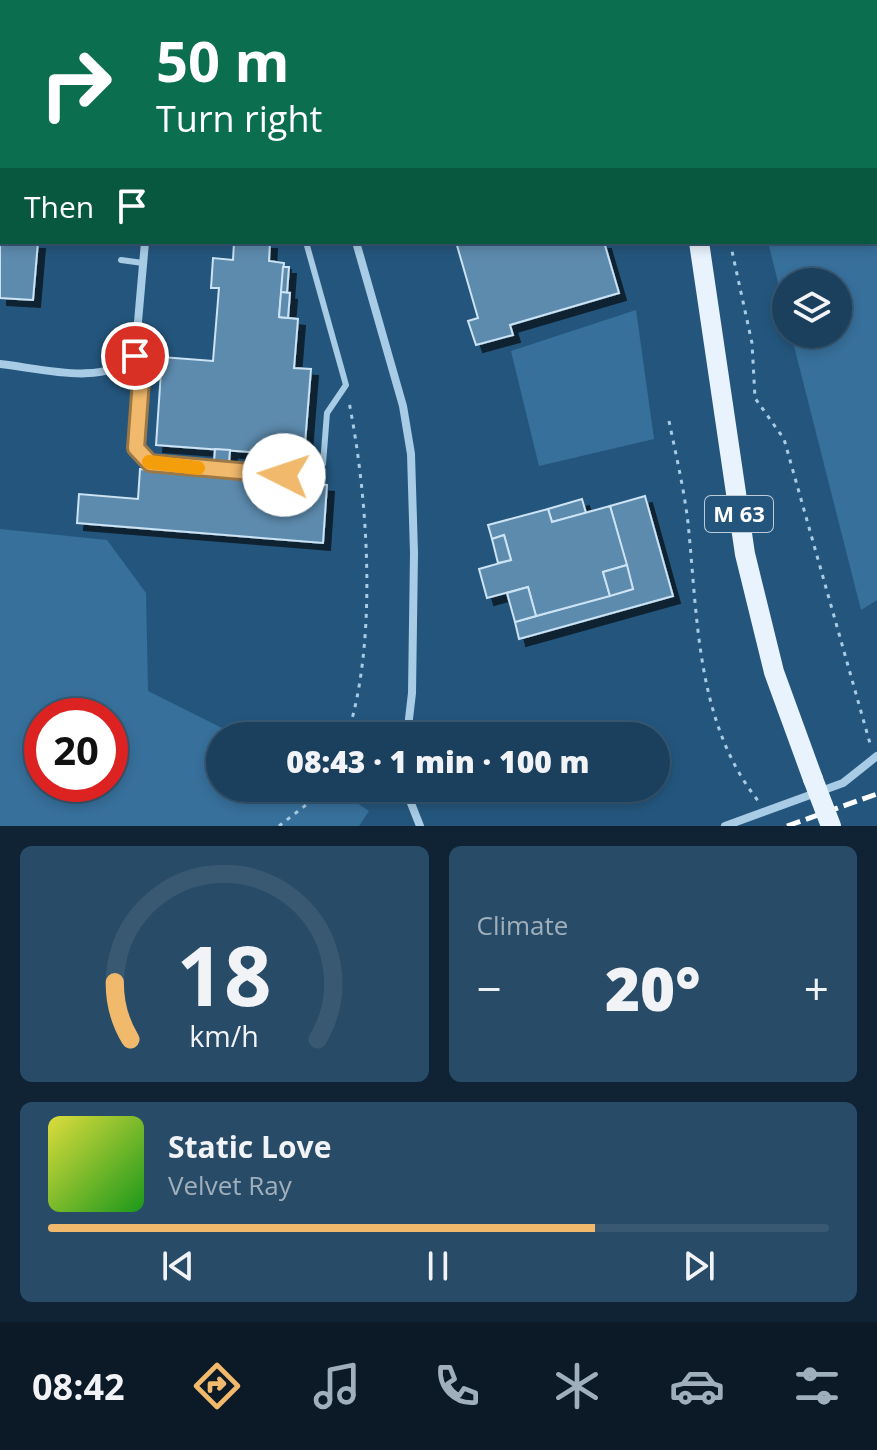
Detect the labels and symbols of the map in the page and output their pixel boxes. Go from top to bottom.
pin [101,322,169,390]
position arrow [242,433,326,517]
road number: M 63 [705,496,773,532]
speed limit sign: 20 [24,698,128,802]

